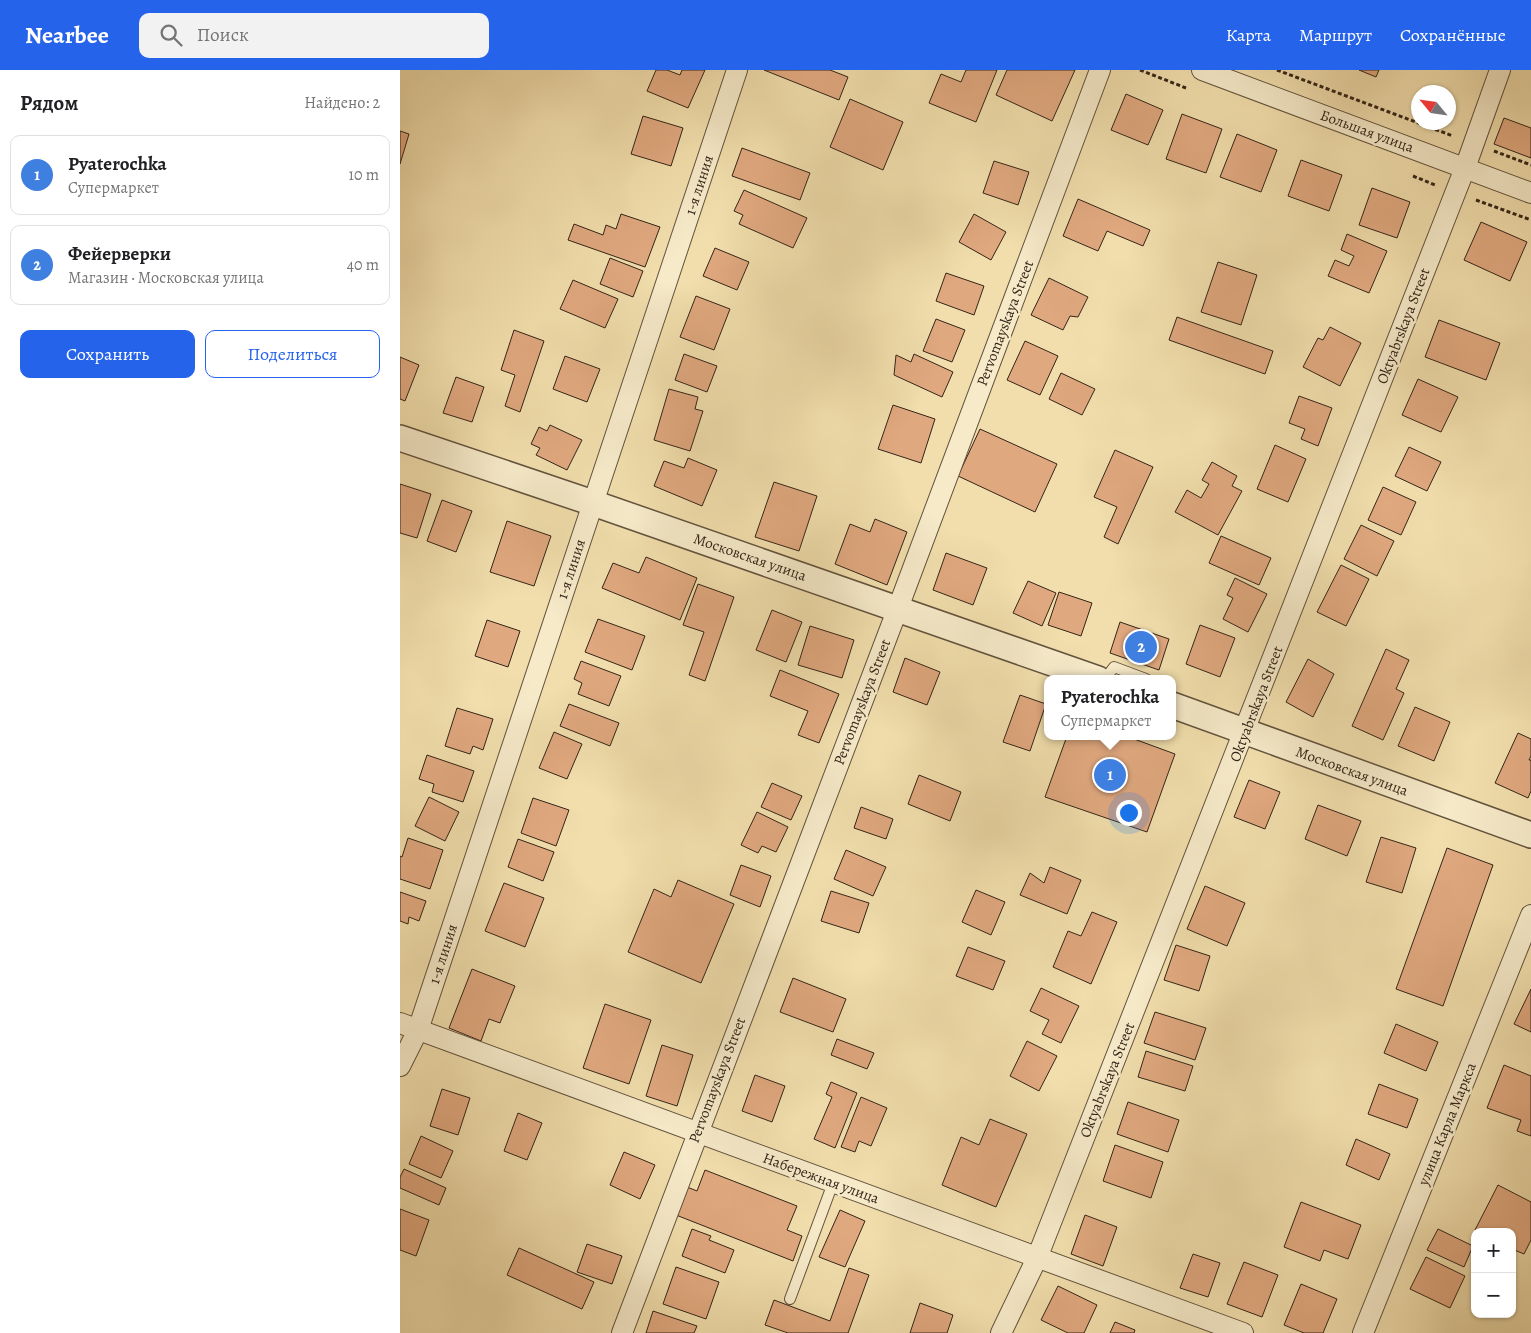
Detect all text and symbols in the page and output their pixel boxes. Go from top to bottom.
search box [139,13,489,58]
text: Nearbee [25,19,109,51]
icon: search [157,21,185,49]
text: Поиск [197,22,249,48]
text: Карта [1226,23,1271,47]
text: Маршрут [1299,23,1372,47]
text: Сохранённые [1400,23,1506,47]
north arrow [1411,85,1456,130]
text: Рядом [20,89,78,117]
text: Найдено: 2 [304,92,380,114]
street label: Большая улица [1317,105,1417,157]
text: Pyaterochka [68,151,167,177]
street label: 1-я линия [680,153,718,217]
text: 1 [34,164,40,186]
text: 10 m [349,164,379,186]
text: Супермаркет [68,177,159,199]
text: Фейерверки [68,241,171,267]
text: 2 [33,254,41,276]
text: 40 m [347,254,379,276]
street label: Pervomayskaya Street [972,257,1038,389]
street label: Oktyabrskaya Street [1372,265,1434,387]
text: Магазин · Московская улица [68,267,264,289]
button: Сохранить [20,330,195,378]
button: Поделиться [205,330,380,378]
street label: Московская улица [691,528,809,586]
street label: 1-я линия [552,537,590,601]
pin: 2 [1125,628,1157,666]
street label: Pervomayskaya Street [829,636,895,768]
street label: Oktyabrskaya Street [1225,643,1287,765]
popup [1044,675,1176,740]
text: Pyaterochka [1061,684,1159,710]
text: Супермаркет [1061,710,1151,732]
street label: Московская улица [1293,741,1411,801]
pin: 1 [1094,756,1126,794]
your location [1116,800,1142,826]
street label: 1-я линия [424,922,462,986]
street label: Pervomayskaya Street [684,1014,750,1146]
street label: Oktyabrskaya Street [1075,1019,1139,1141]
street label: улица Карла Маркса [1413,1059,1481,1189]
street label: Набережная улица [760,1148,882,1208]
map controls [1471,1228,1516,1318]
button: + [1471,1228,1516,1273]
button: − [1471,1273,1516,1318]

